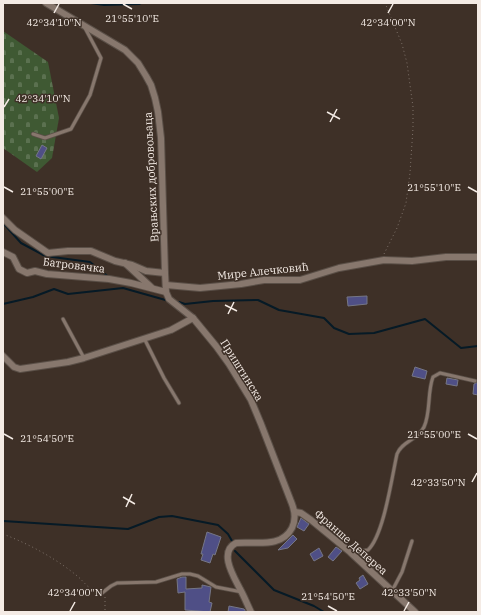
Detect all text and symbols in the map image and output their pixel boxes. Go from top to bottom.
text: 21°55'10"E [105,12,159,25]
text: 42°34'10"N [27,16,82,29]
text: 42°34'00"N [361,16,416,29]
text: 42°34'10"N [16,92,71,105]
street label: Врањских добровољаца [141,112,161,242]
text: 21°55'10"E [407,181,461,194]
text: 21°55'00"E [20,185,74,198]
street label: Батровачка [42,254,106,276]
street label: Мире Алечковић [217,259,310,283]
street label: Приштинска [217,336,267,404]
text: 21°55'00"E [407,428,461,441]
text: 21°54'50"E [20,432,74,445]
text: 42°33'50"N [411,476,466,489]
street label: Франше Депереа [311,506,391,578]
text: 42°34'00"N [48,586,103,599]
text: 42°33'50"N [382,586,437,599]
text: 21°54'50"E [301,590,355,603]

